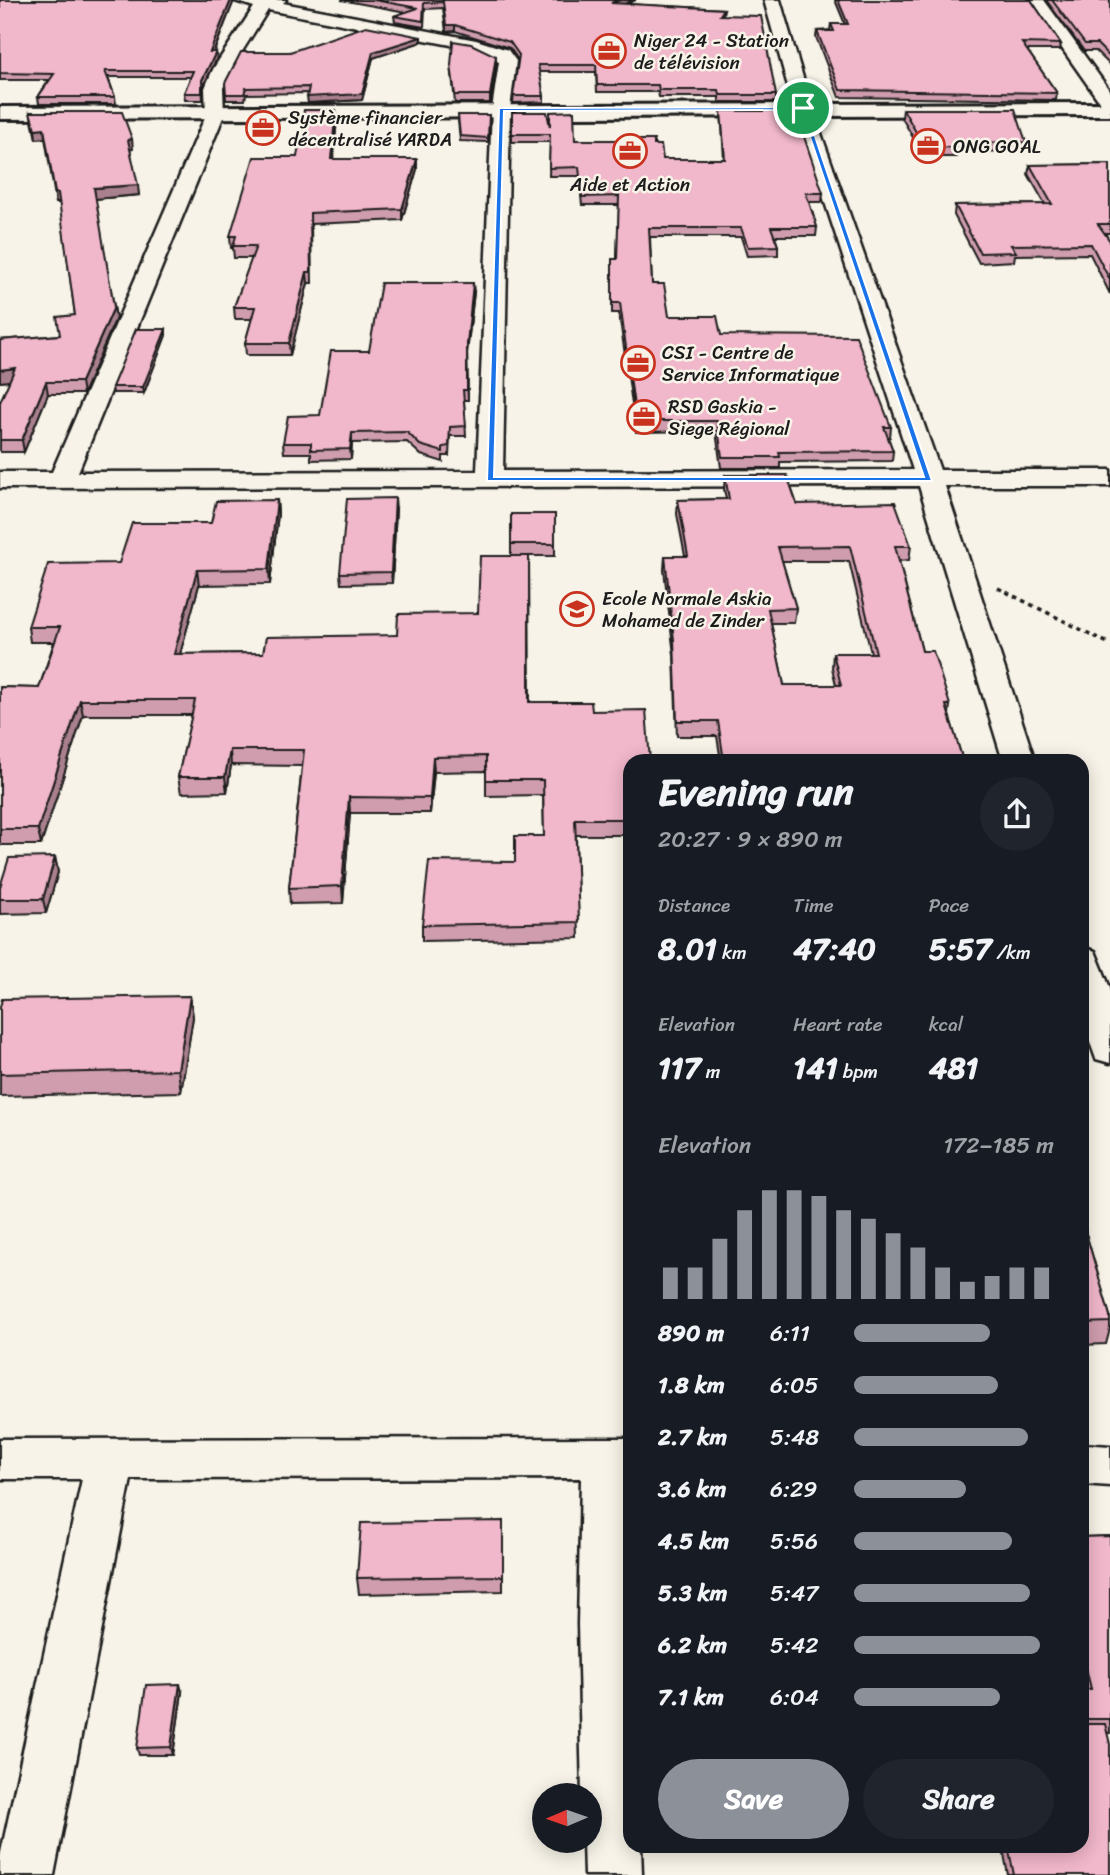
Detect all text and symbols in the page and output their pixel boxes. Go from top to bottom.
place label: Niger 24 - Station de télévision [634,24,789,79]
office icon: Niger 24 - Station de télévision [590,32,628,70]
pin [773,78,833,138]
icon: arrive [784,89,822,127]
place label: Système financier décentralisé YARDA [288,101,452,156]
office icon: Système financier décentralisé YARDA [244,109,282,147]
office icon: ONG GOAL [909,127,947,165]
place label: ONG GOAL [953,130,1041,163]
office icon: Aide et Action [611,132,649,170]
place label: Aide et Action [569,168,690,201]
place label: CSI - Centre de Service Informatique [662,336,840,391]
office icon: CSI - Centre de Service Informatique [619,344,657,382]
place label: RSD Gaskia - Siege Régional [668,390,790,445]
office icon: RSD Gaskia - Siege Régional [625,398,663,436]
place label: Ecole Normale Askia Mohamed de Zinder [602,582,772,637]
school or university icon: Ecole Normale Askia Mohamed de Zinder [558,590,596,628]
text: Evening run [658,759,854,826]
button: share [980,777,1054,851]
text: 20:27 · 9 × 890 m [658,819,842,860]
text: Distance [658,889,730,922]
text: Time [793,889,834,922]
text: Pace [929,889,969,922]
text: 8.01 [658,922,717,976]
text: 47:40 [793,922,876,976]
text: 5:57 [929,922,992,976]
text: km [717,936,747,969]
text: /km [992,936,1031,969]
text: Elevation [658,1008,735,1041]
text: Heart rate [793,1008,883,1041]
text: kcal [929,1008,963,1041]
text: 117 [658,1041,701,1095]
text: 141 [793,1041,838,1095]
text: 481 [929,1041,978,1095]
text: m [701,1055,720,1088]
text: bpm [838,1055,878,1088]
text: Elevation [658,1125,751,1166]
text: 172–185 m [943,1125,1054,1166]
text: 890 m [658,1313,724,1354]
text: 6:11 [770,1313,810,1354]
text: 1.8 km [658,1365,725,1406]
text: 6:05 [770,1365,819,1406]
text: 2.7 km [658,1417,727,1458]
text: 5:48 [770,1417,819,1458]
text: 3.6 km [658,1469,727,1510]
text: 6:29 [770,1469,817,1510]
text: 4.5 km [658,1521,729,1562]
text: 5:56 [770,1521,818,1562]
text: 5.3 km [658,1573,727,1614]
text: 5:47 [770,1573,819,1614]
text: 6.2 km [658,1625,727,1666]
text: 5:42 [770,1625,819,1666]
text: 7.1 km [658,1677,724,1718]
text: 6:04 [770,1677,819,1718]
button: Save [658,1759,849,1839]
button: Share [863,1759,1054,1839]
north arrow [532,1783,602,1853]
map controls [532,1783,602,1853]

